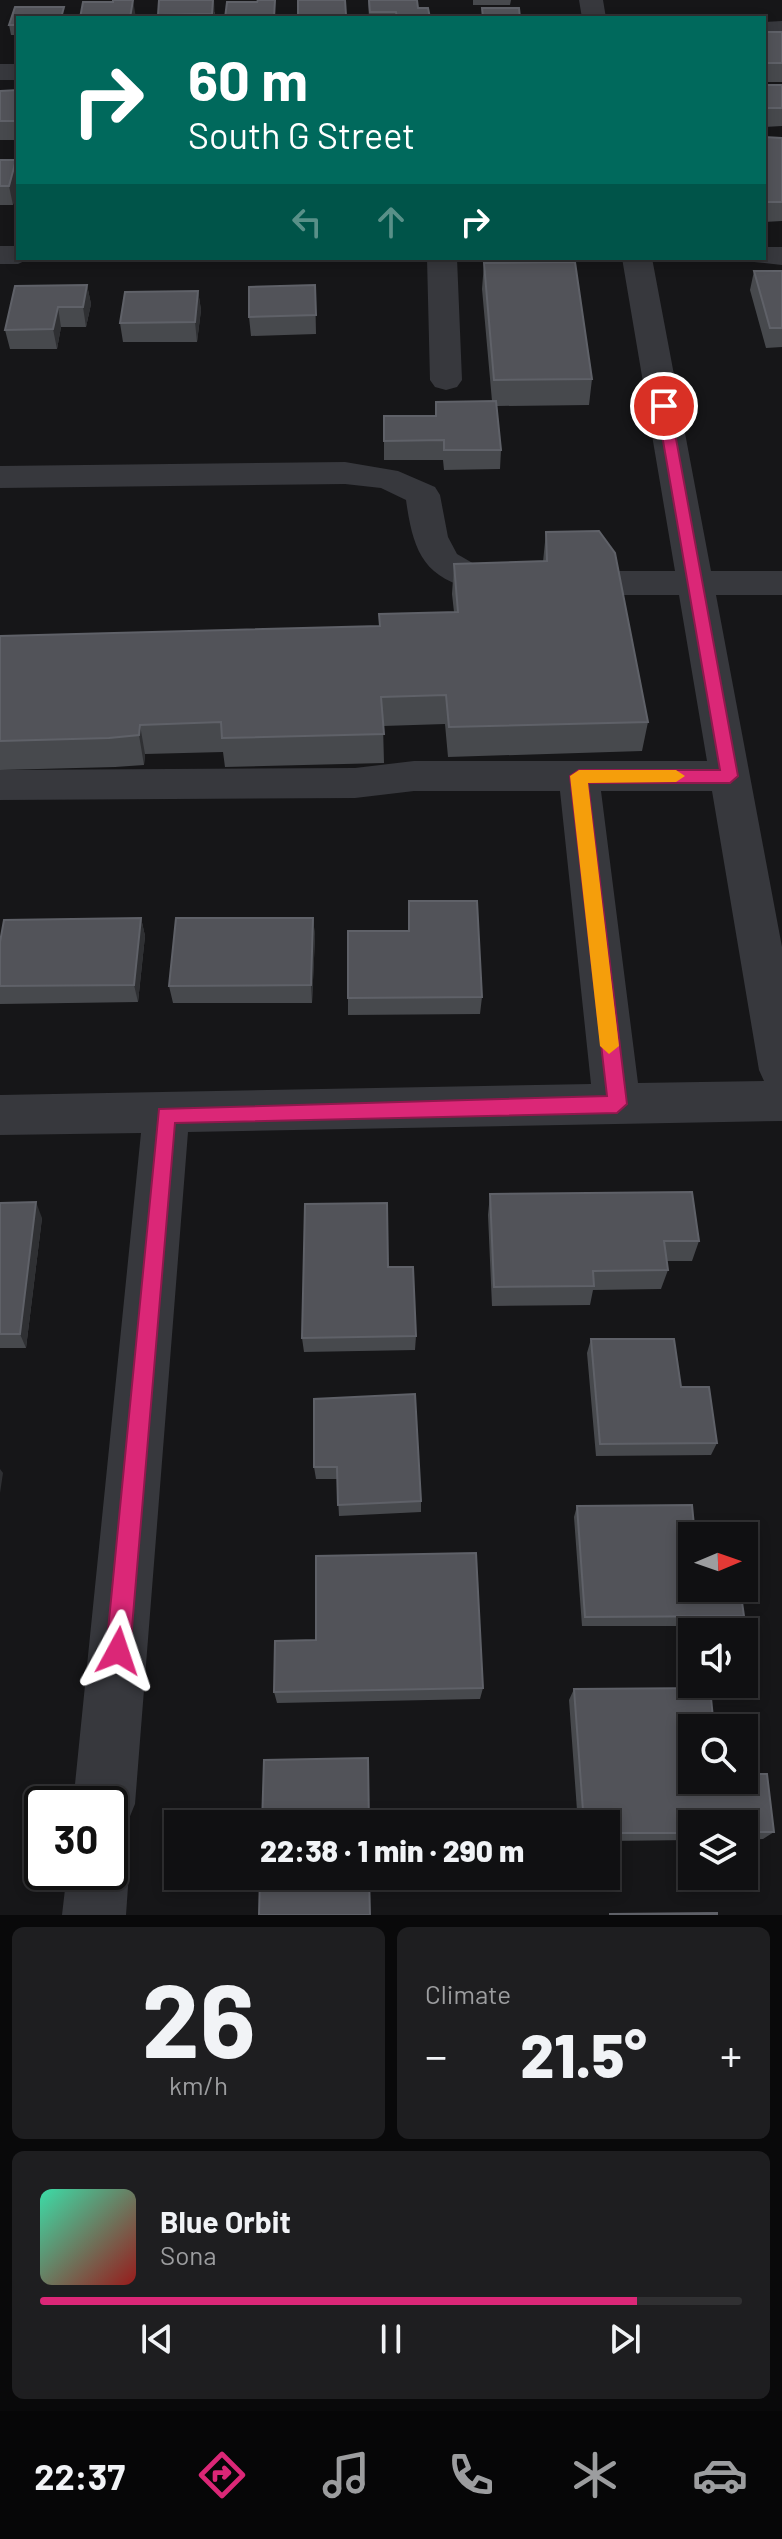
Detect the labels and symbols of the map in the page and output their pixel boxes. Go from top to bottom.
pin [630,372,698,440]
north arrow [678,1522,758,1602]
position arrow [76,1609,160,1693]
speed limit sign: 30 [24,1786,128,1890]

